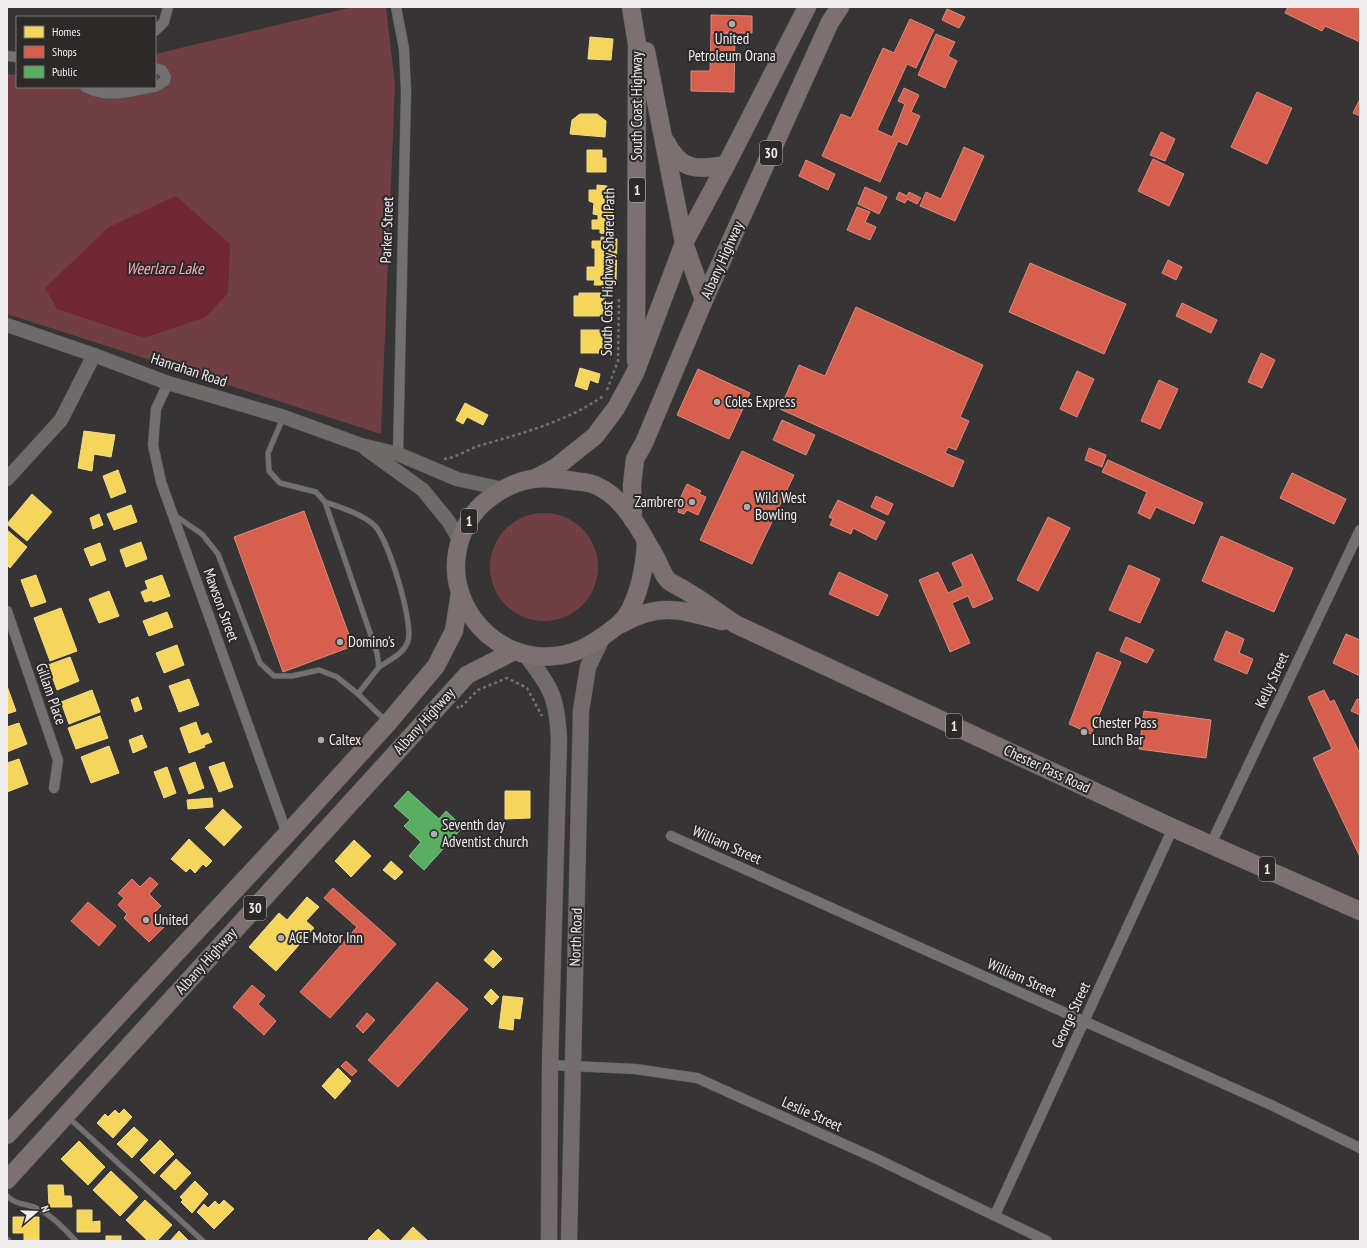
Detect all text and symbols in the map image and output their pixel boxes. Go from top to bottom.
legend [16,16,156,88]
marker: United Petroleum Orana [727,19,737,29]
text: Homes [52,24,80,39]
place label: United Petroleum Orana [688,29,776,65]
text: Shops [52,44,77,59]
street label: South Coast Highway [627,51,646,161]
text: Public [52,64,78,79]
road number: 30 [760,141,782,165]
road number: 1 [629,178,645,202]
street label: South Cost Highway Shared Path [597,188,618,356]
street label: Parker Street [376,196,397,264]
street label: Albany Highway [696,218,747,302]
water label: Weerlara Lake [126,258,205,278]
street label: Hanrahan Road [149,348,230,391]
place label: Coles Express [725,392,795,411]
marker: Coles Express [712,397,722,407]
place label: Wild West Bowling [755,488,806,524]
place label: Zambrero [634,492,684,511]
marker: Zambrero [687,497,697,507]
marker: Wild West Bowling [742,502,752,512]
road number: 1 [461,509,477,533]
street label: Mawson Street [199,566,244,644]
place label: Domino's [348,632,395,651]
marker: Domino's [335,637,345,647]
street label: Kelly Street [1250,649,1293,711]
street label: Gillam Place [32,660,71,727]
street label: Albany Highway [389,683,459,758]
place label: Chester Pass Lunch Bar [1092,713,1157,749]
road number: 1 [946,714,962,738]
marker: Chester Pass Lunch Bar [1079,727,1089,737]
place label: Caltex [329,730,361,749]
marker: Caltex [316,735,326,745]
street label: Chester Pass Road [1001,740,1094,797]
place label: Seventh day Adventist church [442,815,528,851]
street label: William Street [690,821,765,868]
marker: Seventh day Adventist church [429,829,439,839]
road number: 1 [1259,857,1275,881]
road number: 30 [244,896,266,920]
street label: North Road [565,907,586,967]
place label: United [154,910,188,929]
marker: United [141,915,151,925]
street label: Albany Highway [171,923,241,998]
place label: ACE Motor Inn [289,928,363,947]
marker: ACE Motor Inn [276,933,286,943]
street label: William Street [985,954,1060,1001]
street label: George Street [1047,979,1094,1051]
street label: Leslie Street [779,1092,845,1135]
north arrow [16,1192,56,1232]
text: N [38,1204,53,1214]

